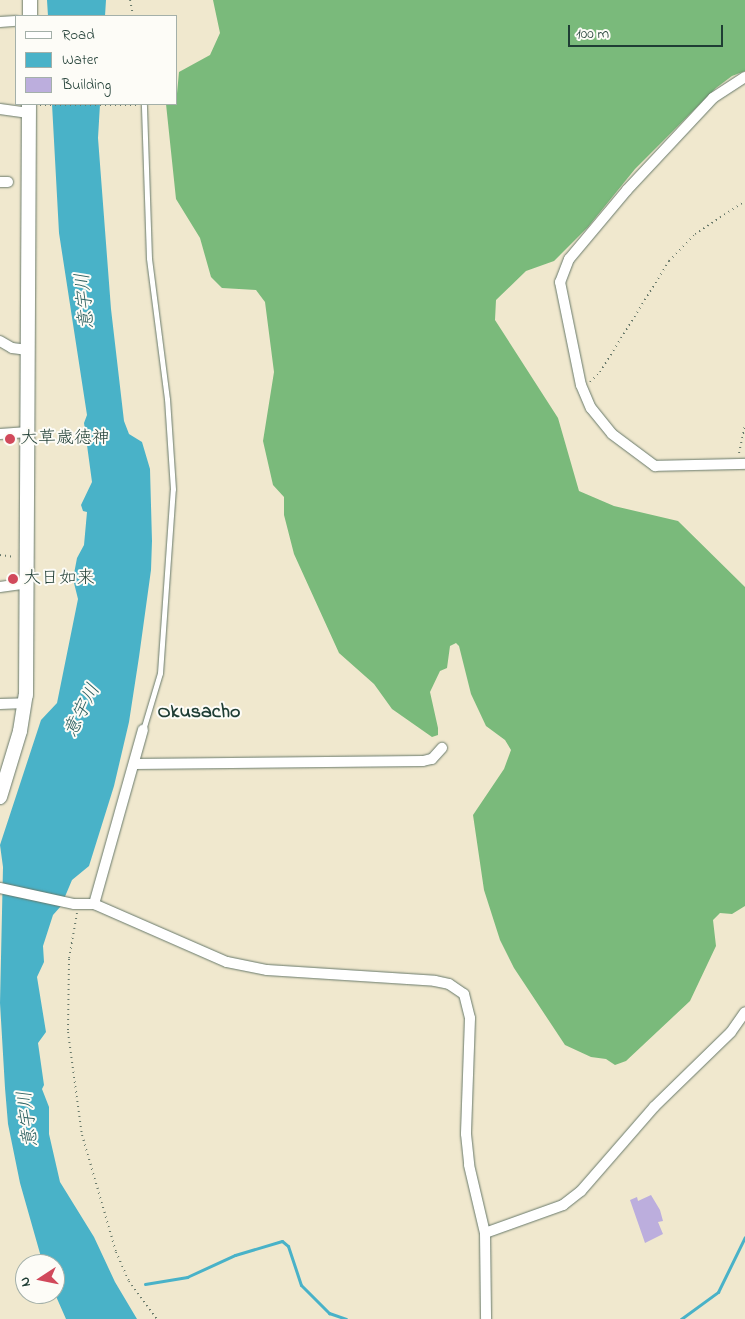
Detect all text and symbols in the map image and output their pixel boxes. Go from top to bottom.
legend [15,15,178,105]
scale bar [570,15,725,47]
text: 100 m [576,23,609,45]
text: Road [62,24,95,46]
text: Water [62,49,98,71]
text: Building [62,74,111,96]
water label: 意宇川 [72,272,100,330]
place label: 大草歳徳神 [20,428,110,450]
marker: 大草歳徳神 [4,433,16,445]
place label: 大日如来 [23,568,95,590]
marker: 大日如来 [7,573,19,585]
water label: 意宇川 [60,680,106,742]
district label: Okusacho [157,700,241,724]
water label: 意宇川 [14,1089,44,1149]
north arrow [15,1254,65,1304]
text: N [15,1275,37,1288]

